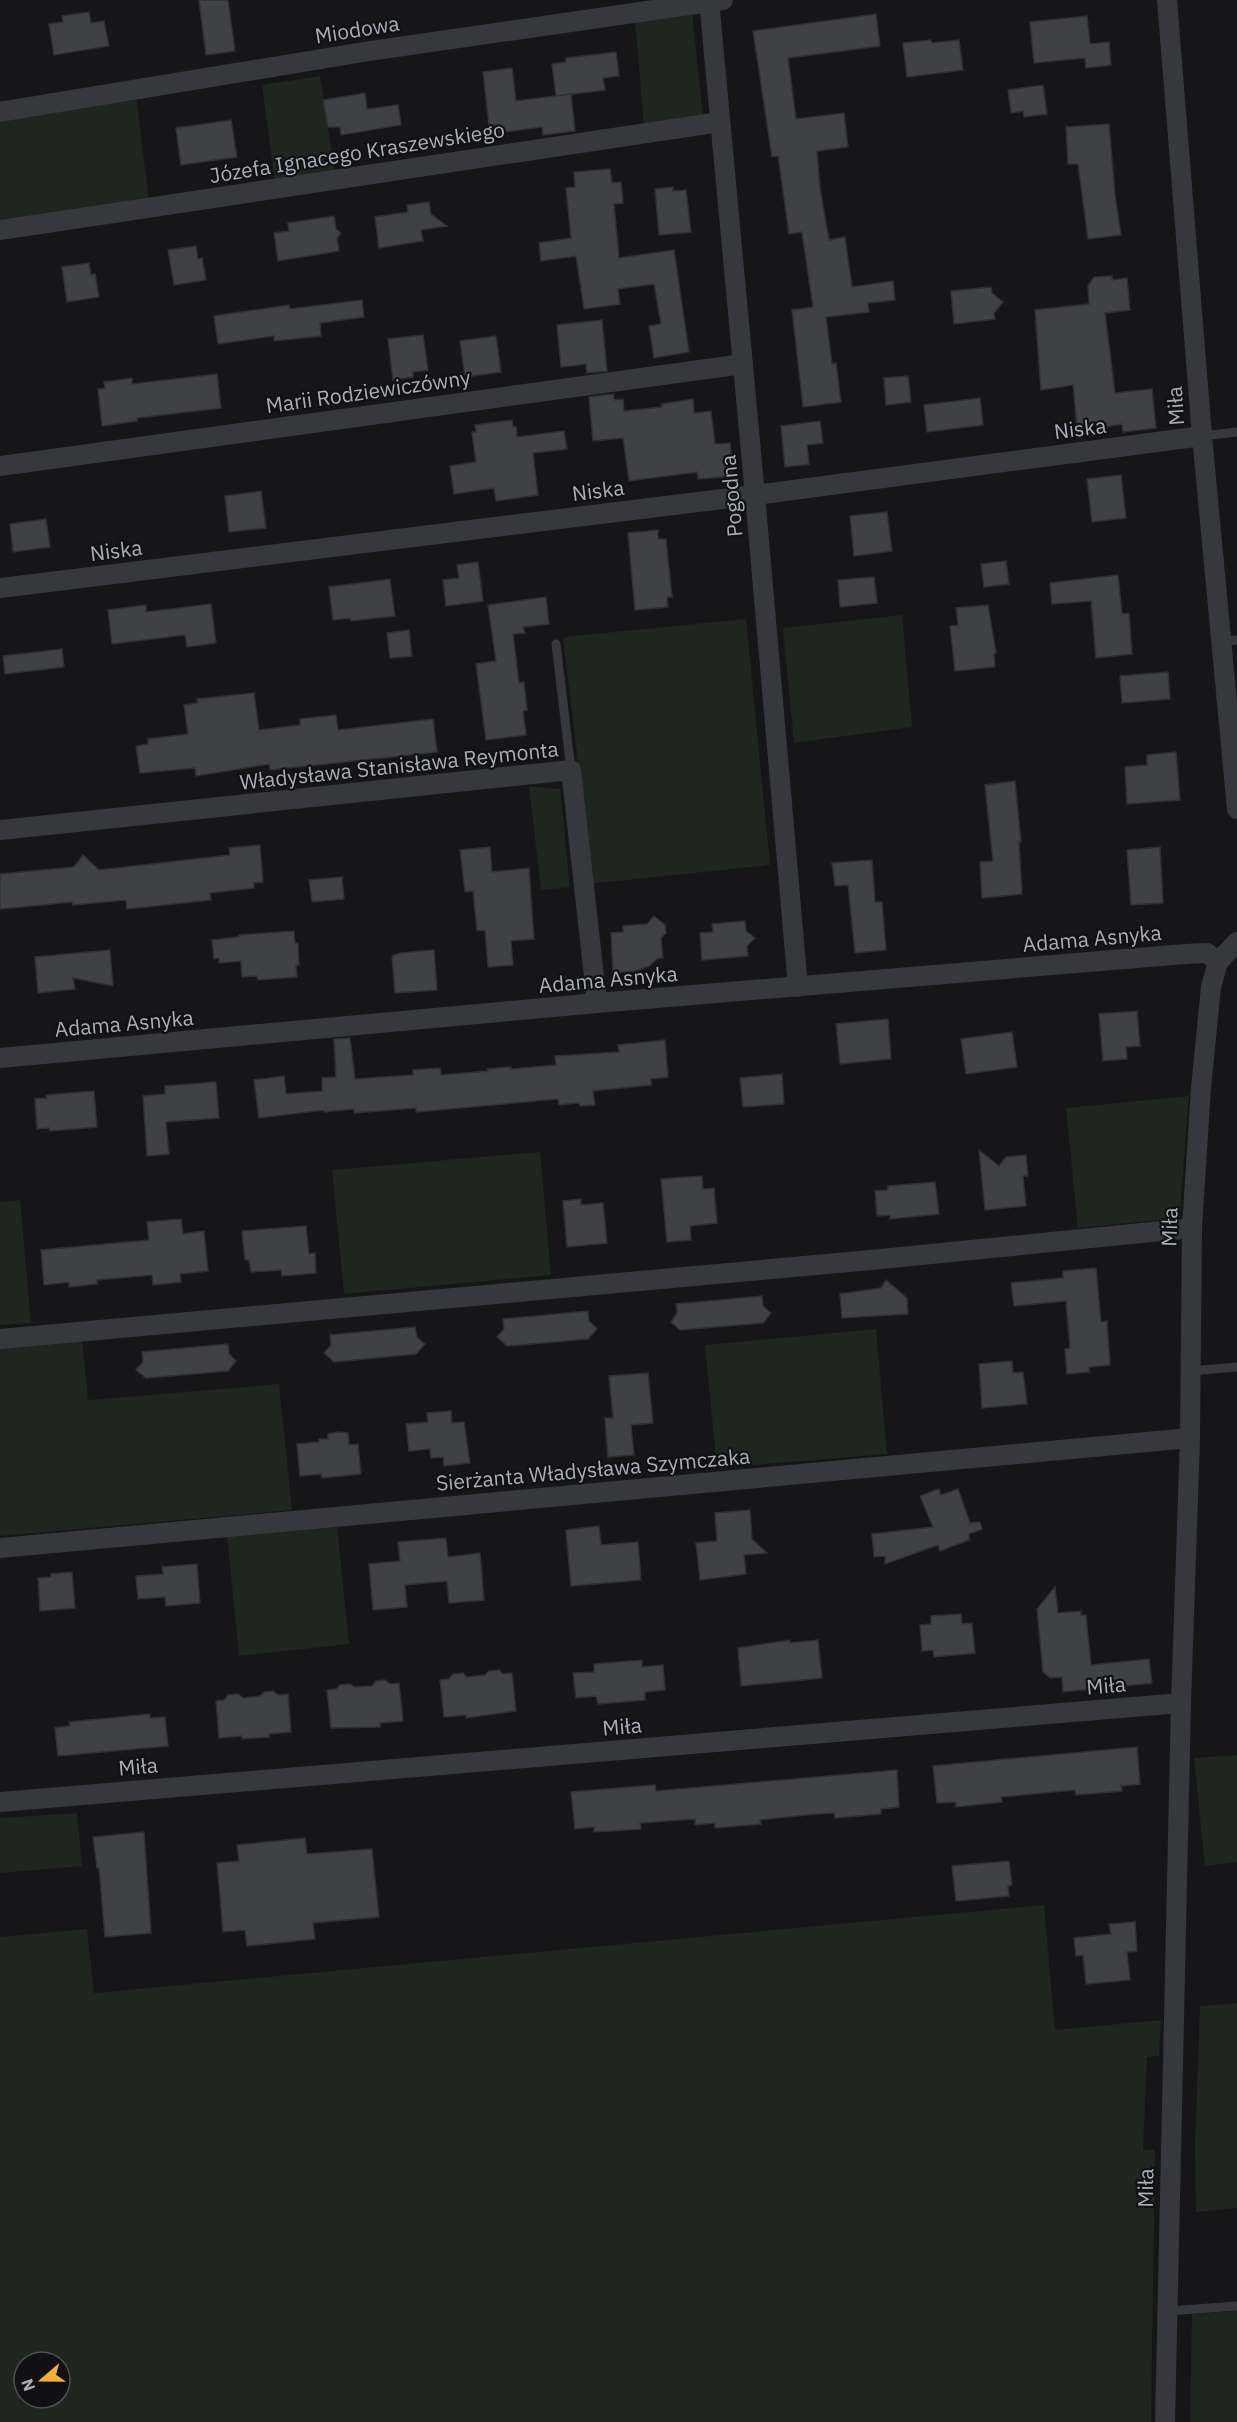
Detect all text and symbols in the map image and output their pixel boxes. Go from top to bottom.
street label: Miodowa [313,9,401,49]
street label: Józefa Ignacego Kraszewskiego [207,115,507,189]
street label: Marii Rodziewiczówny [264,363,473,419]
street label: Miła [1160,385,1190,427]
street label: Niska [1052,411,1108,445]
street label: Pogodna [713,454,749,538]
street label: Niska [570,473,626,507]
street label: Niska [88,533,144,567]
street label: Władysława Stanisława Reymonta [238,734,560,796]
street label: Adama Asnyka [1021,918,1163,958]
street label: Adama Asnyka [537,959,679,999]
street label: Adama Asnyka [53,1003,195,1043]
street label: Miła [1154,1207,1184,1247]
street label: Sierżanta Władysława Szymczaka [435,1441,751,1497]
street label: Miła [1085,1669,1127,1701]
street label: Miła [601,1710,643,1742]
street label: Miła [117,1750,159,1782]
street label: Miła [1131,2168,1159,2208]
north arrow [12,2350,72,2410]
text: N [17,2376,39,2394]

